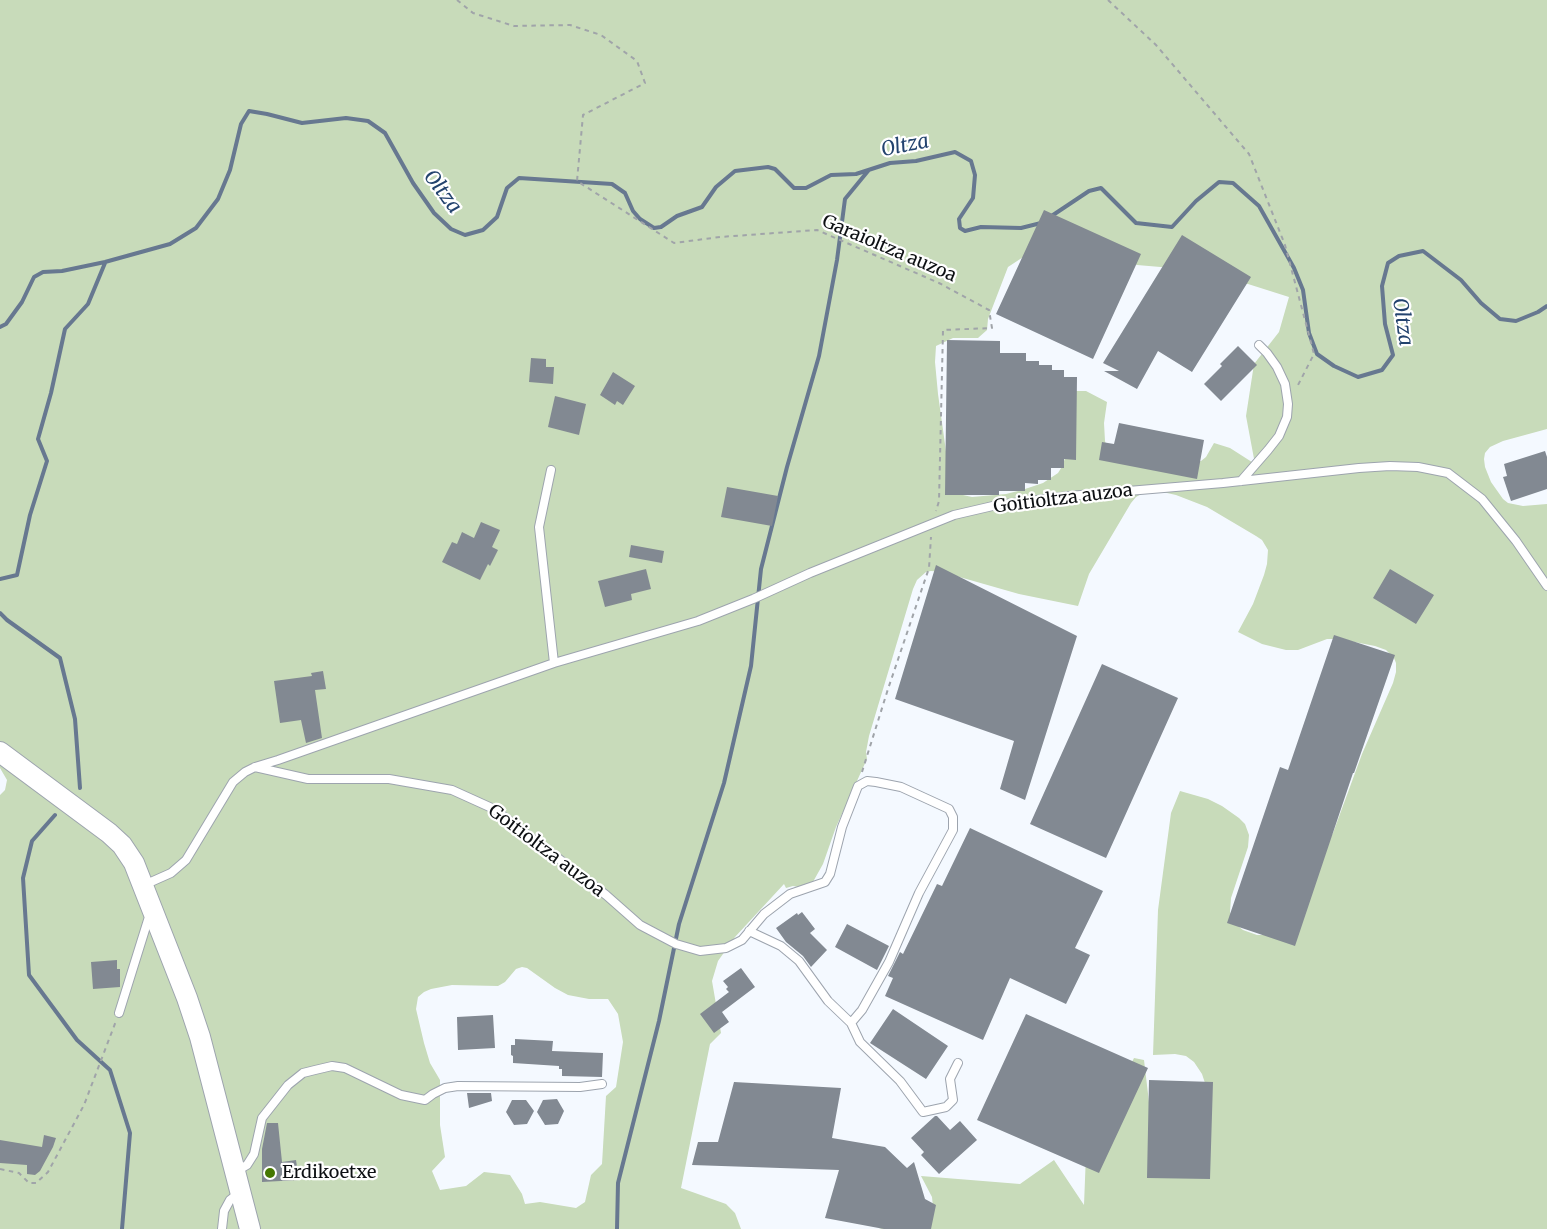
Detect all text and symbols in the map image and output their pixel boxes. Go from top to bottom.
water label: Oltza [879,130,931,162]
water label: Oltza [418,166,466,218]
street label: Garaioltza auzoa [819,211,959,287]
water label: Oltza [1387,296,1417,348]
street label: Goitioltza auzoa [992,480,1134,518]
street label: Goitioltza auzoa [484,800,608,902]
place label: Erdikoetxe [282,1162,376,1184]
marker: Erdikoetxe [263,1166,277,1180]

